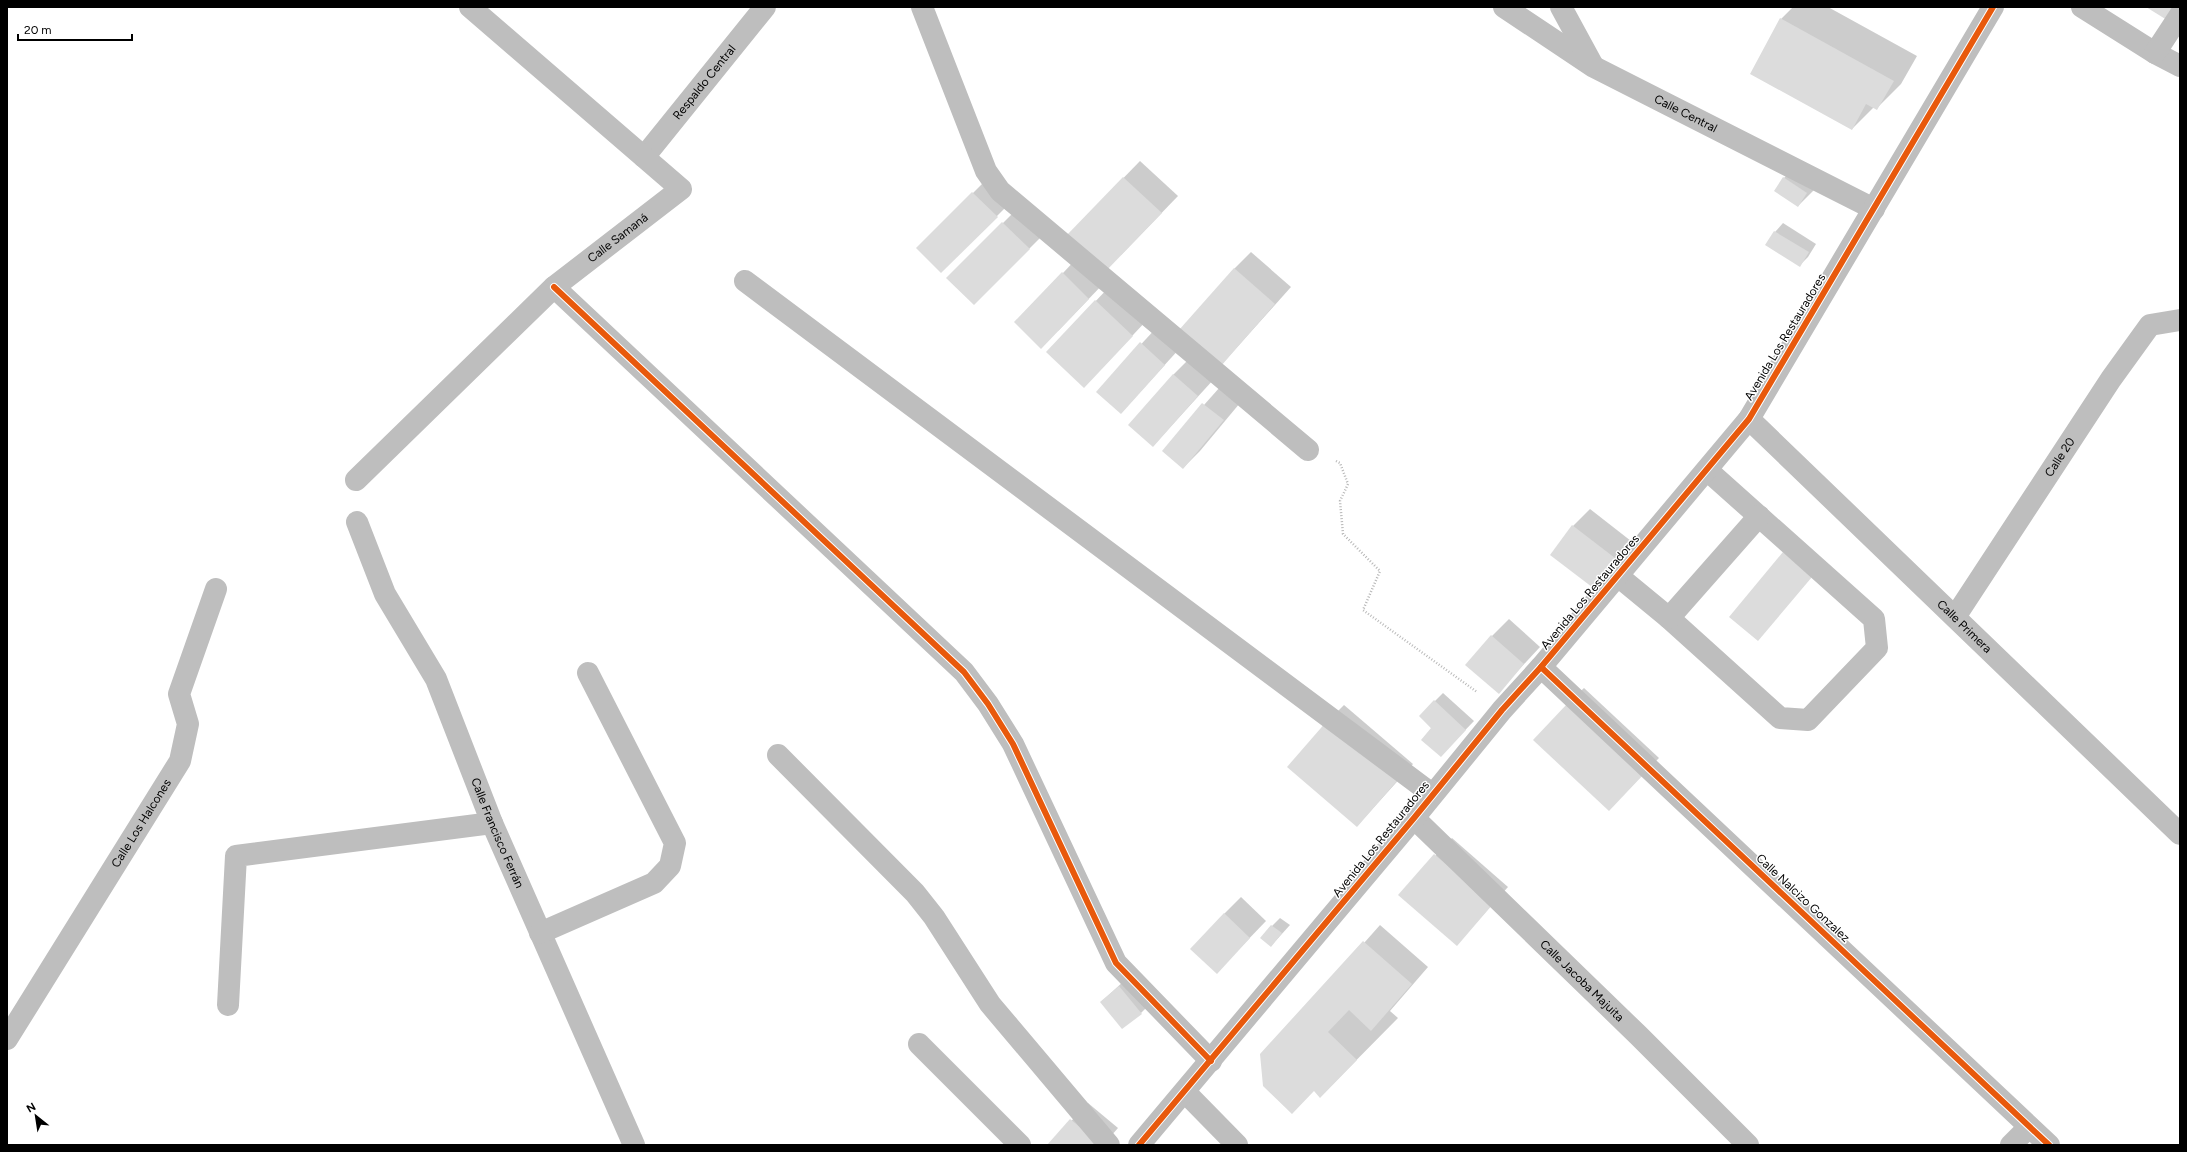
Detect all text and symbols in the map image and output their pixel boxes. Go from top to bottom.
scale bar [18,16,132,42]
text: 20 m [24,23,52,37]
street label: Respaldo Central [670,42,739,122]
street label: Calle Central [1652,92,1720,135]
street label: Calle Samaná [585,210,651,265]
street label: Avenida Los Restauradores [1742,271,1829,403]
street label: Calle 20 [2042,435,2078,480]
street label: Avenida Los Restauradores [1538,532,1642,652]
street label: Calle Primera [1934,597,1995,656]
street label: Calle Los Halcones [108,776,174,870]
street label: Calle Francisco Ferrán [468,776,527,890]
street label: Avenida Los Restauradores [1330,778,1432,900]
street label: Calle Nalcizo Gonzalez [1753,851,1853,945]
street label: Calle Jacoba Majuita [1537,937,1627,1025]
north arrow [16,1096,56,1136]
text: N [24,1100,38,1116]

